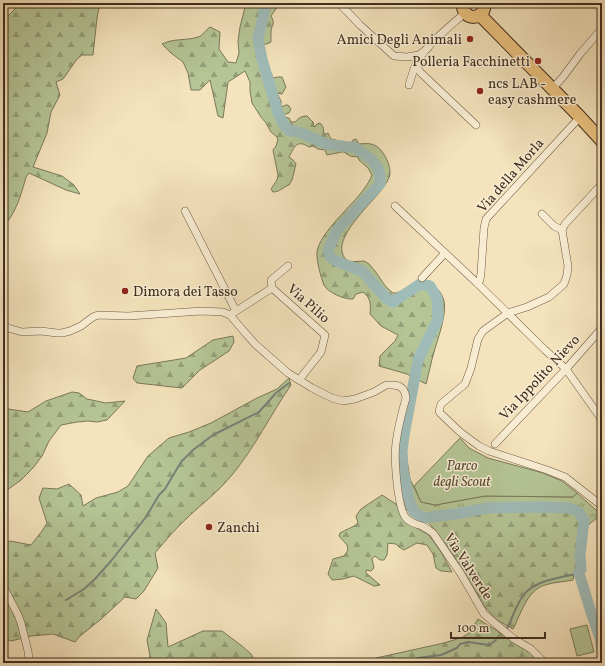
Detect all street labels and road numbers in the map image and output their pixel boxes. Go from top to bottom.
street label: Via della Morla [474,135,549,217]
street label: Via Pilio [283,280,334,328]
street label: Via Ippolito Nievo [495,331,585,425]
street label: Via Valverde [439,530,497,604]

